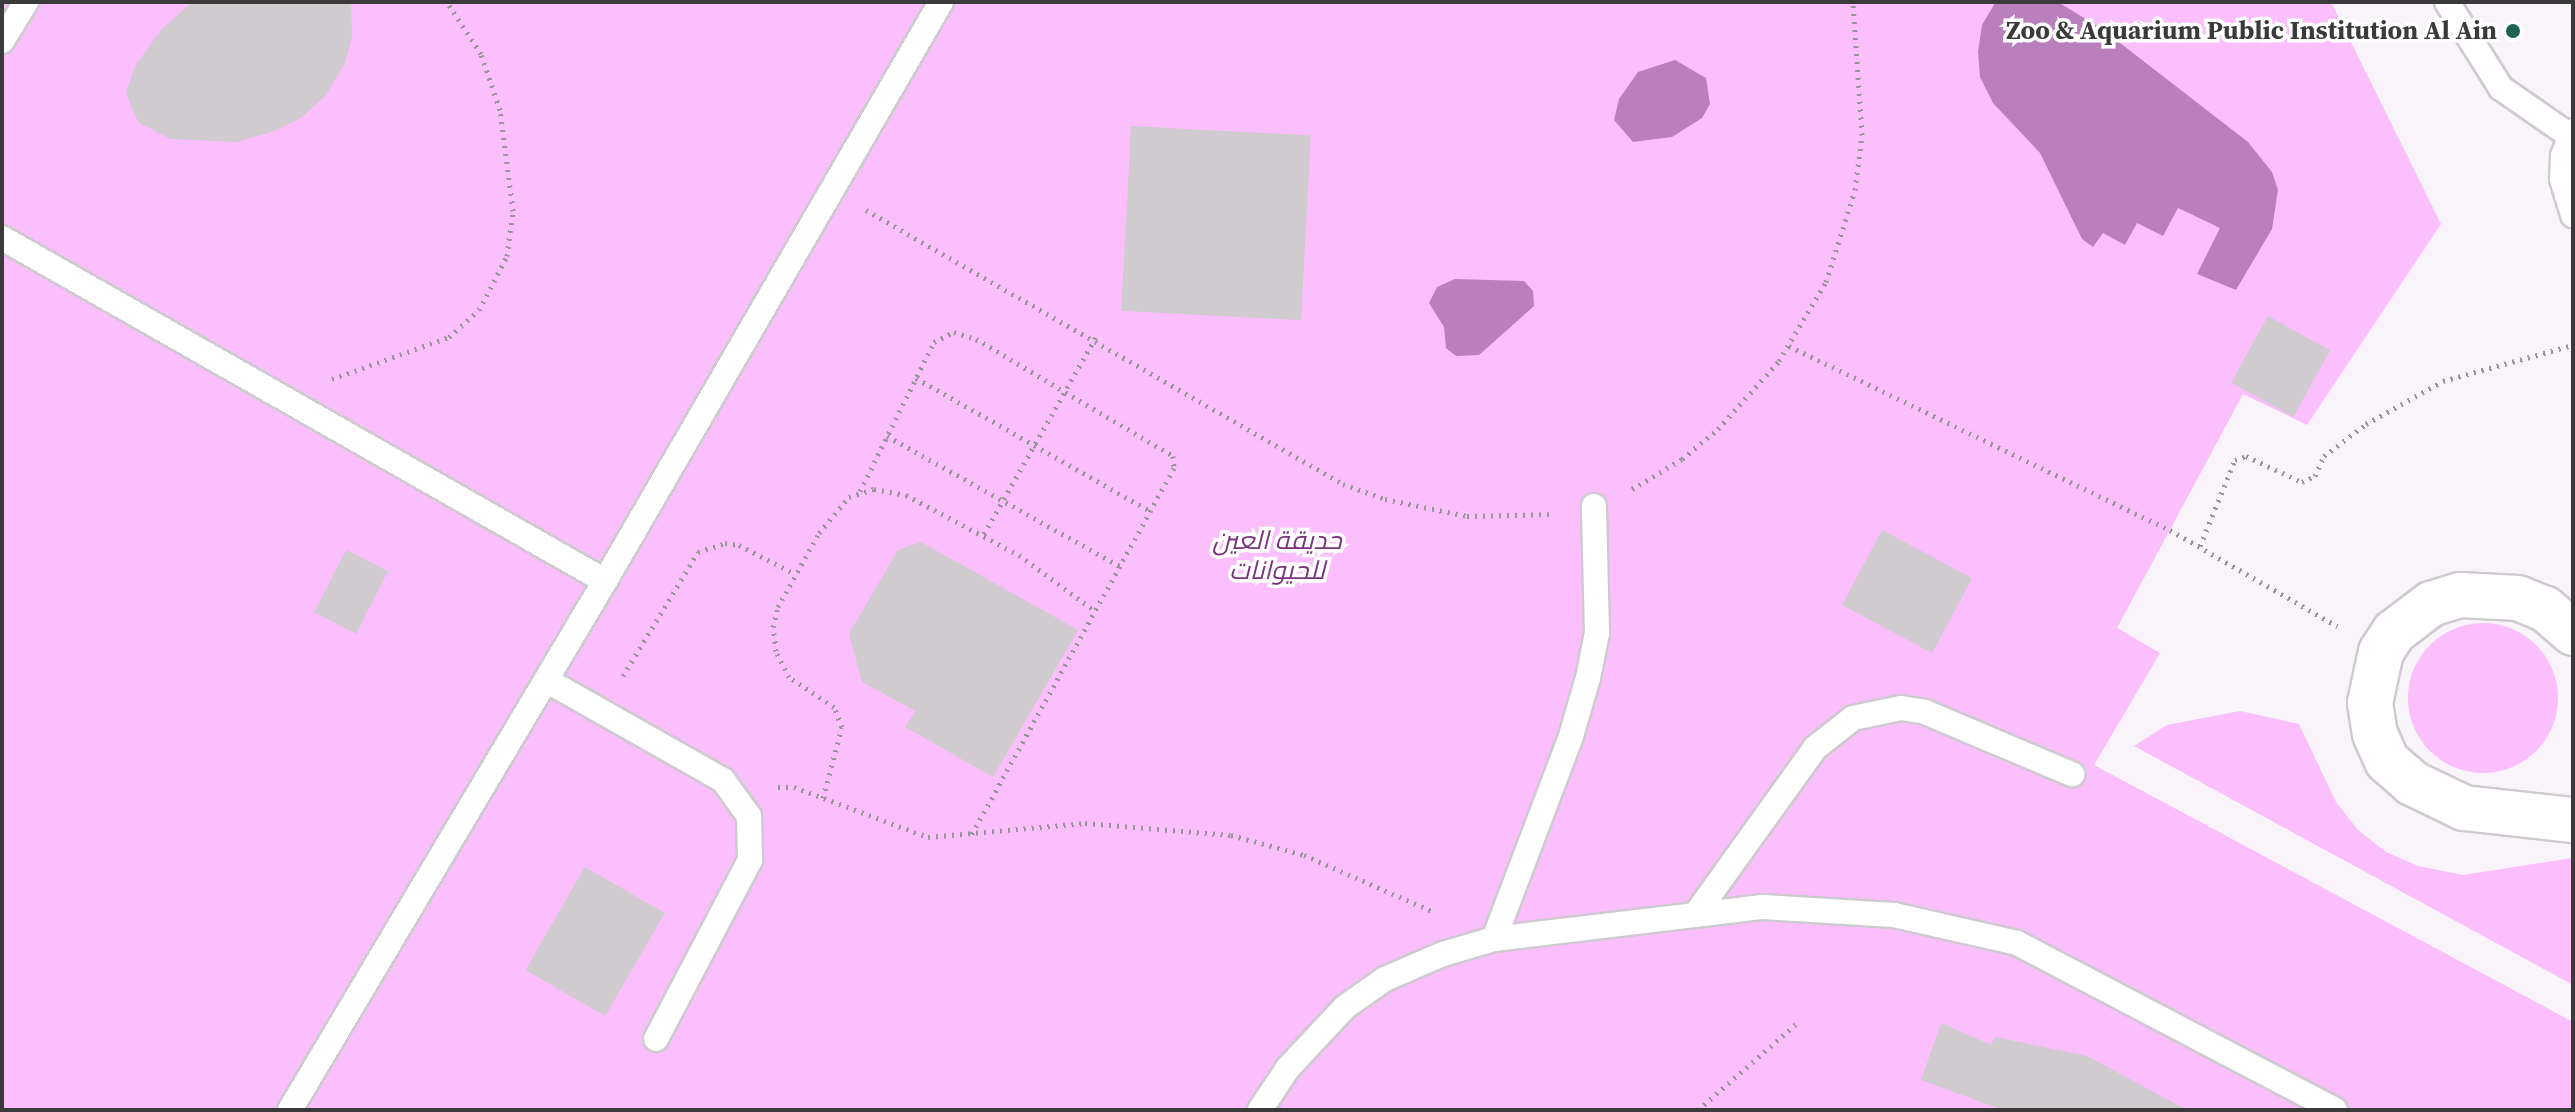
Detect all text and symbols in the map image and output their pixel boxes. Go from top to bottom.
place label: Zoo & Aquarium Public Institution Al Ain [2006,15,2497,47]
marker: Zoo & Aquarium Public Institution Al Ain [2504,22,2522,40]
park label: حديقة العين للحيوانات [1212,525,1342,586]

